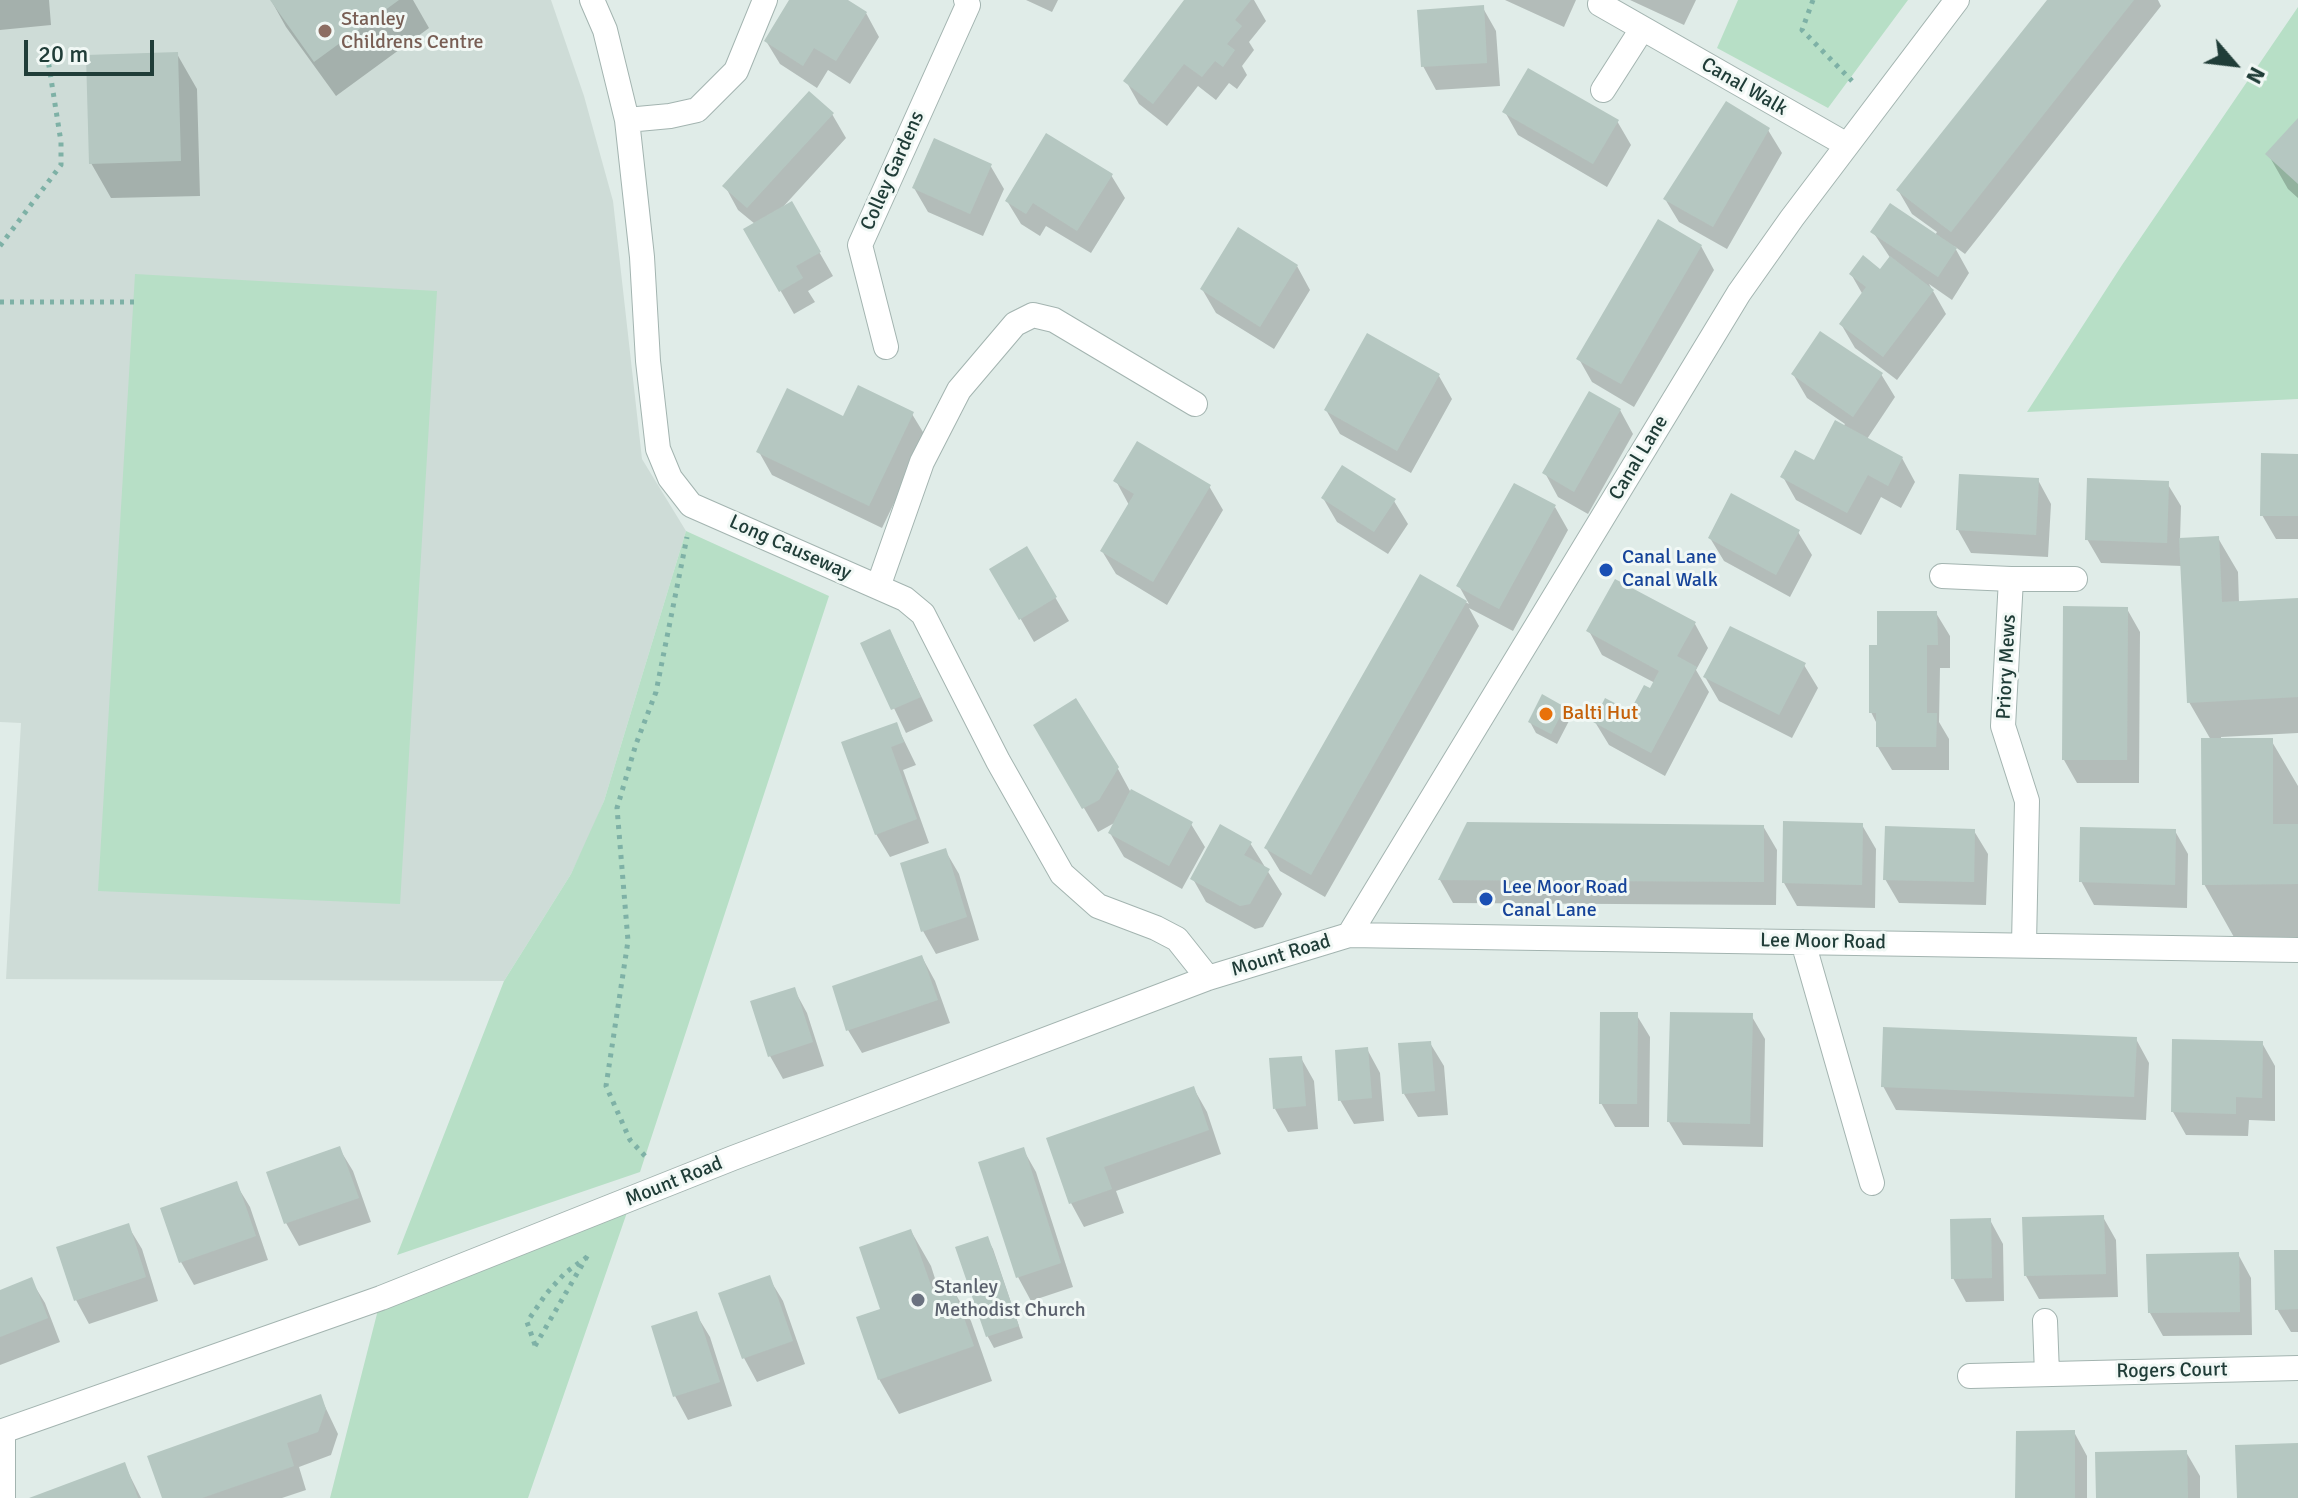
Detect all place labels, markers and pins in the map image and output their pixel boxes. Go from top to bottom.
place label: Stanley Childrens Centre [341,8,484,55]
marker: Stanley Childrens Centre [316,22,334,40]
place label: Canal Lane Canal Walk [1622,546,1718,593]
marker: Canal Lane Canal Walk [1597,561,1615,579]
place label: Balti Hut [1562,702,1638,726]
marker: Balti Hut [1537,705,1555,723]
place label: Lee Moor Road Canal Lane [1502,876,1628,923]
marker: Lee Moor Road Canal Lane [1477,890,1495,908]
place label: Stanley Methodist Church [934,1276,1086,1323]
marker: Stanley Methodist Church [909,1291,927,1309]

